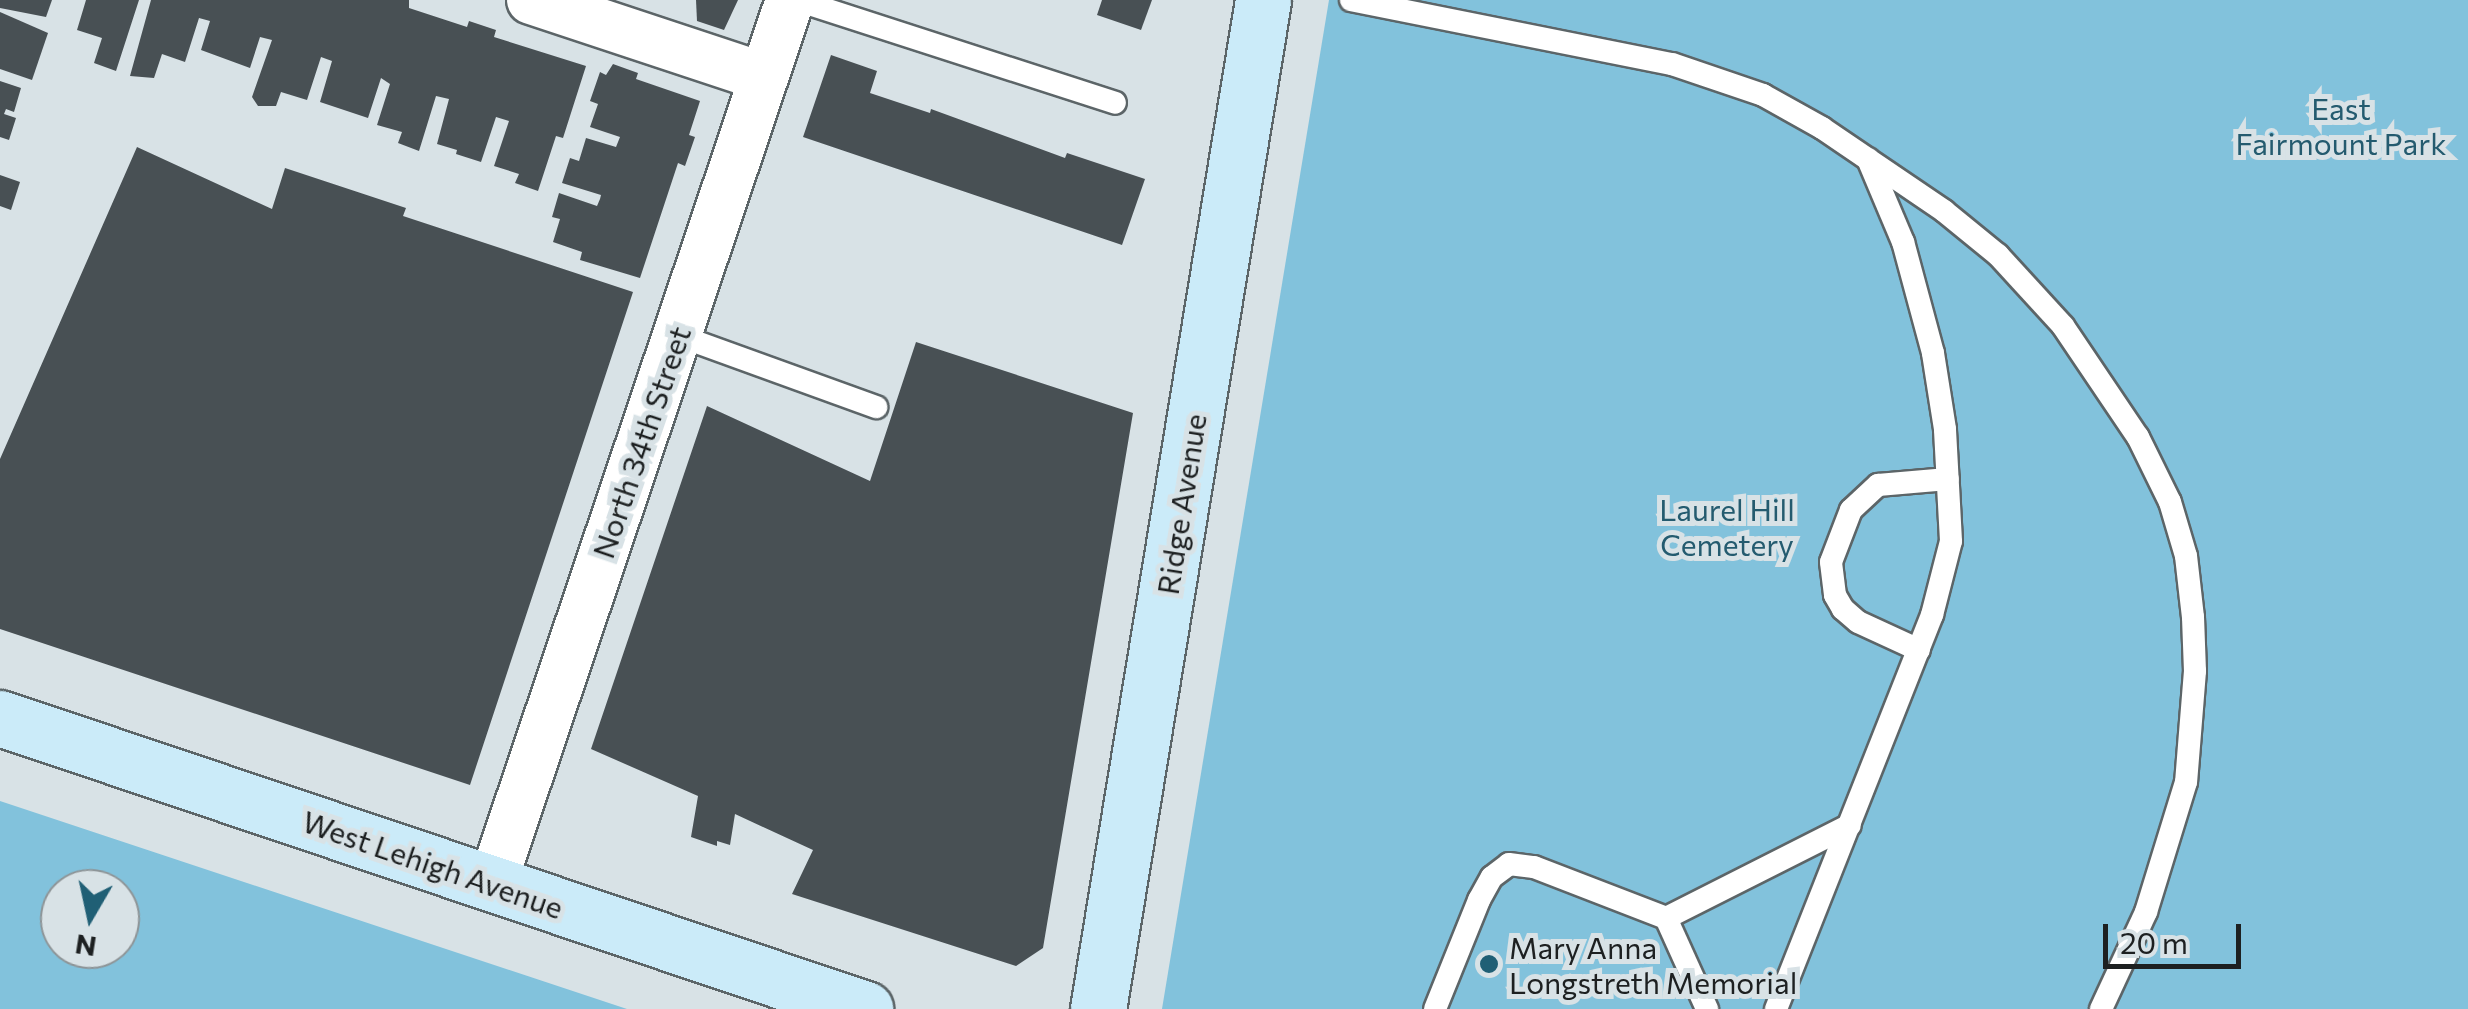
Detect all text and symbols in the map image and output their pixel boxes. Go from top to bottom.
park label: East Fairmount Park [2236,90,2446,160]
street label: North 34th Street [584,321,698,563]
street label: Ridge Avenue [1149,411,1213,597]
park label: Laurel Hill Cemetery [1659,491,1795,562]
street label: West Lehigh Avenue [298,803,568,925]
north arrow [40,869,140,969]
scale bar [2108,904,2246,966]
text: 20 m [2120,923,2188,960]
text: N [73,928,99,965]
place label: Mary Anna Longstreth Memorial [1509,929,1797,1000]
marker: Mary Anna Longstreth Memorial [1478,953,1500,975]

